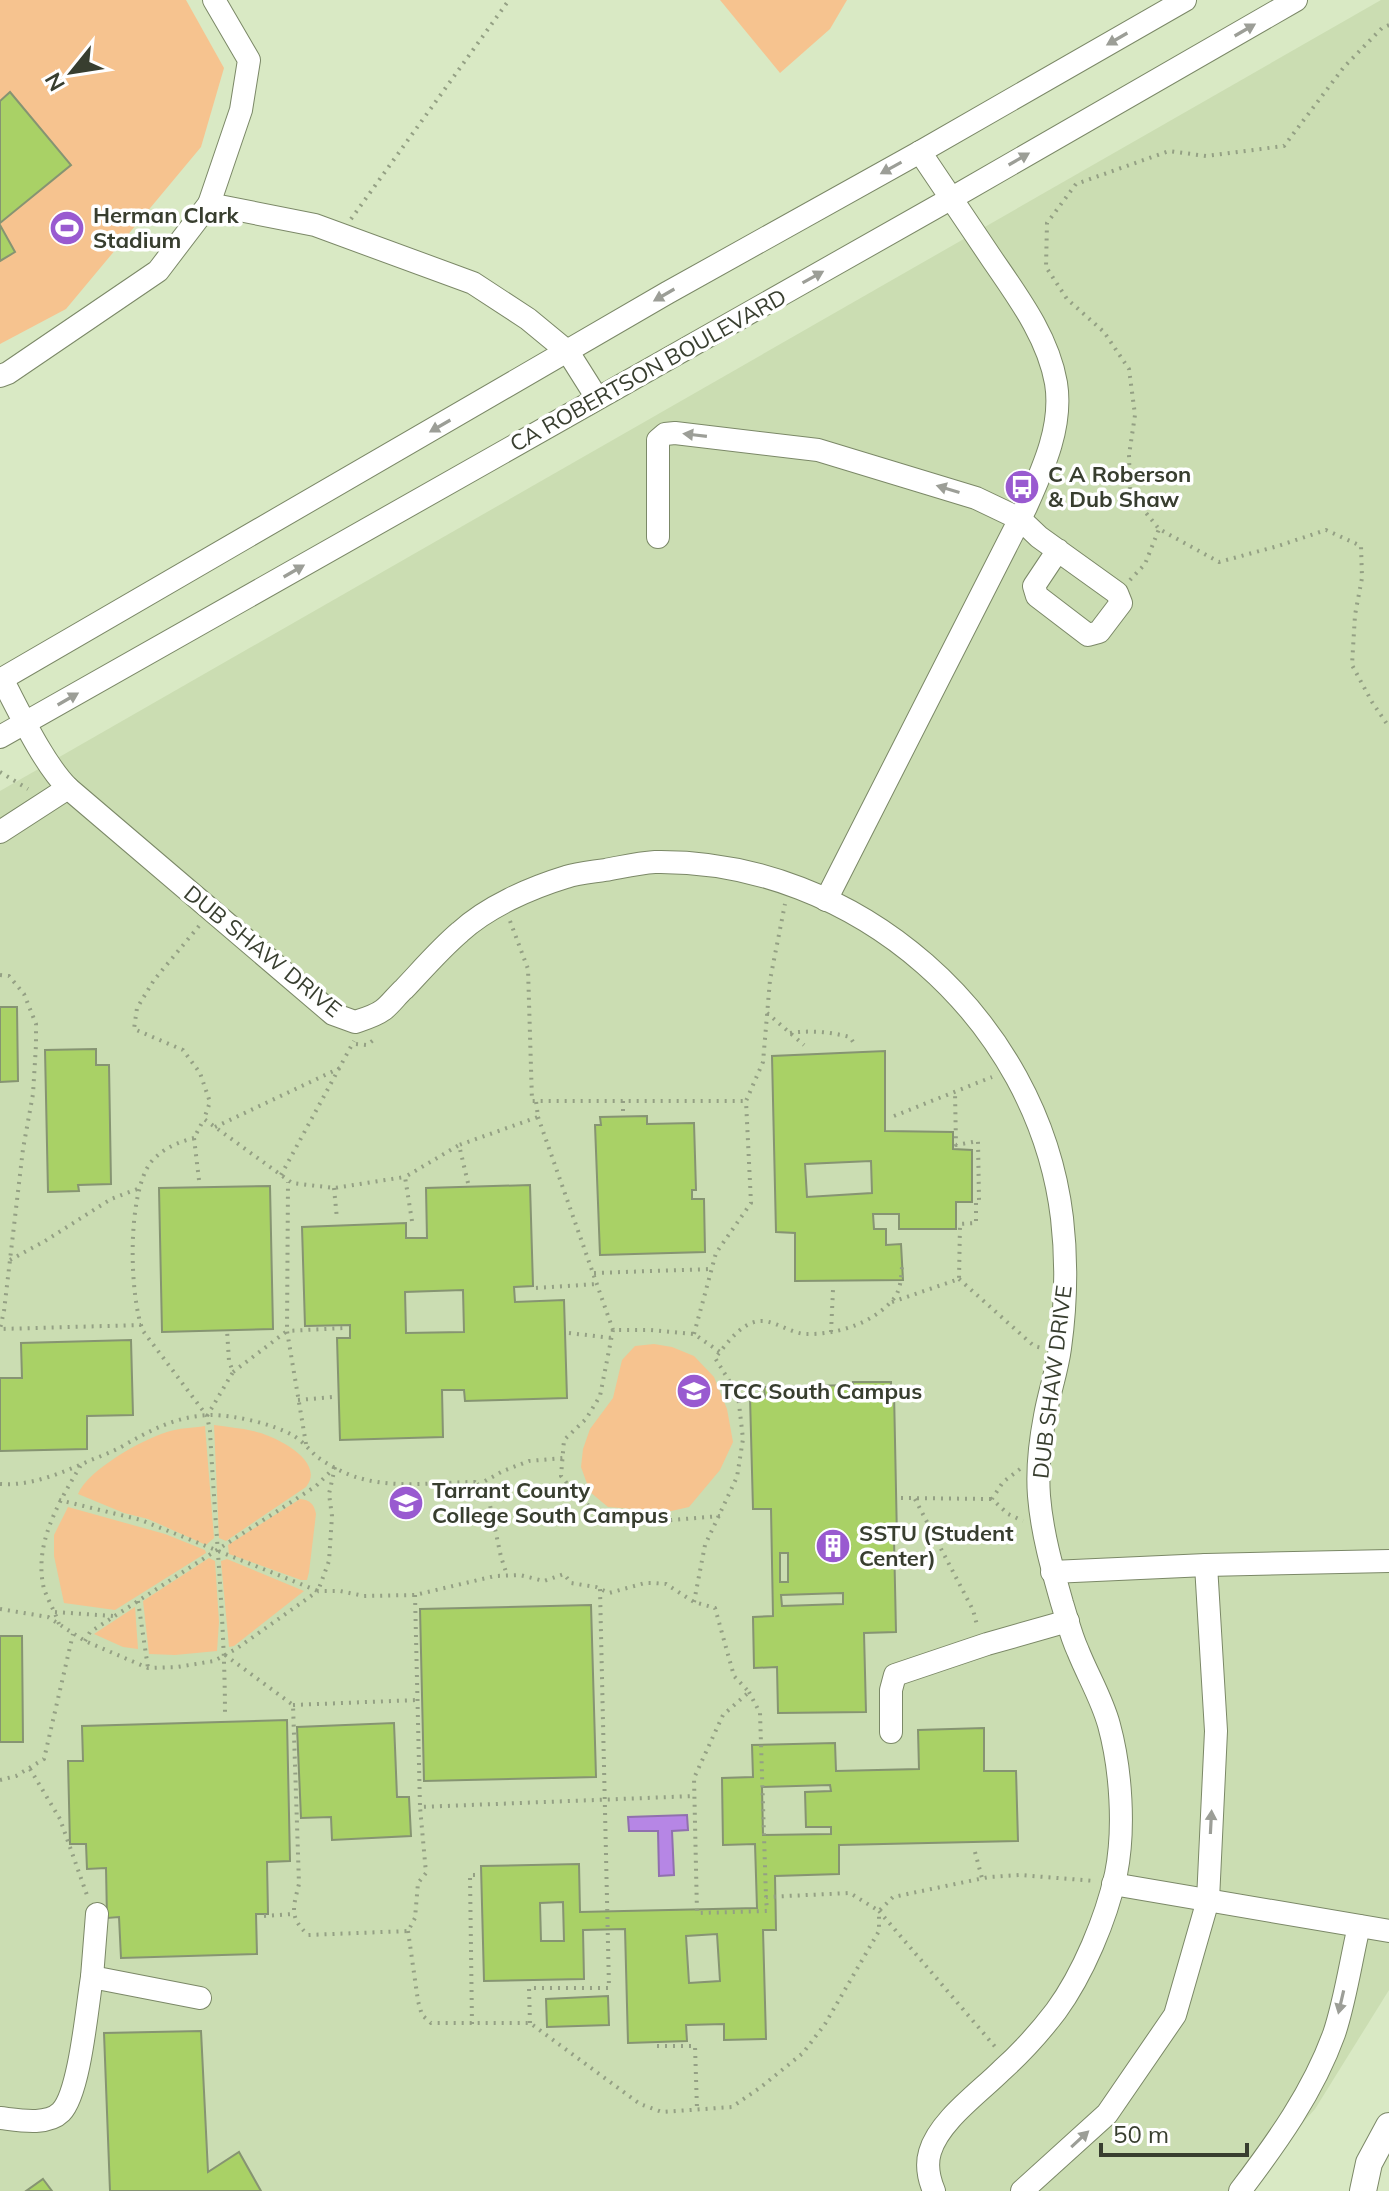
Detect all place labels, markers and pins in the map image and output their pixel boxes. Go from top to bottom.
place label: Herman Clark Stadium [93,201,240,254]
sports icon: Herman Clark Stadium [48,209,86,247]
place label: C A Roberson & Dub Shaw [1048,460,1191,513]
bus stop icon: C A Roberson & Dub Shaw [1003,468,1041,506]
school or university icon: TCC South Campus [675,1372,713,1410]
place label: TCC South Campus [720,1377,922,1405]
place label: Tarrant County College South Campus [432,1476,668,1529]
school or university icon: Tarrant County College South Campus [387,1484,425,1522]
place label: SSTU (Student Center) [859,1519,1014,1572]
building icon: SSTU (Student Center) [814,1527,852,1565]

